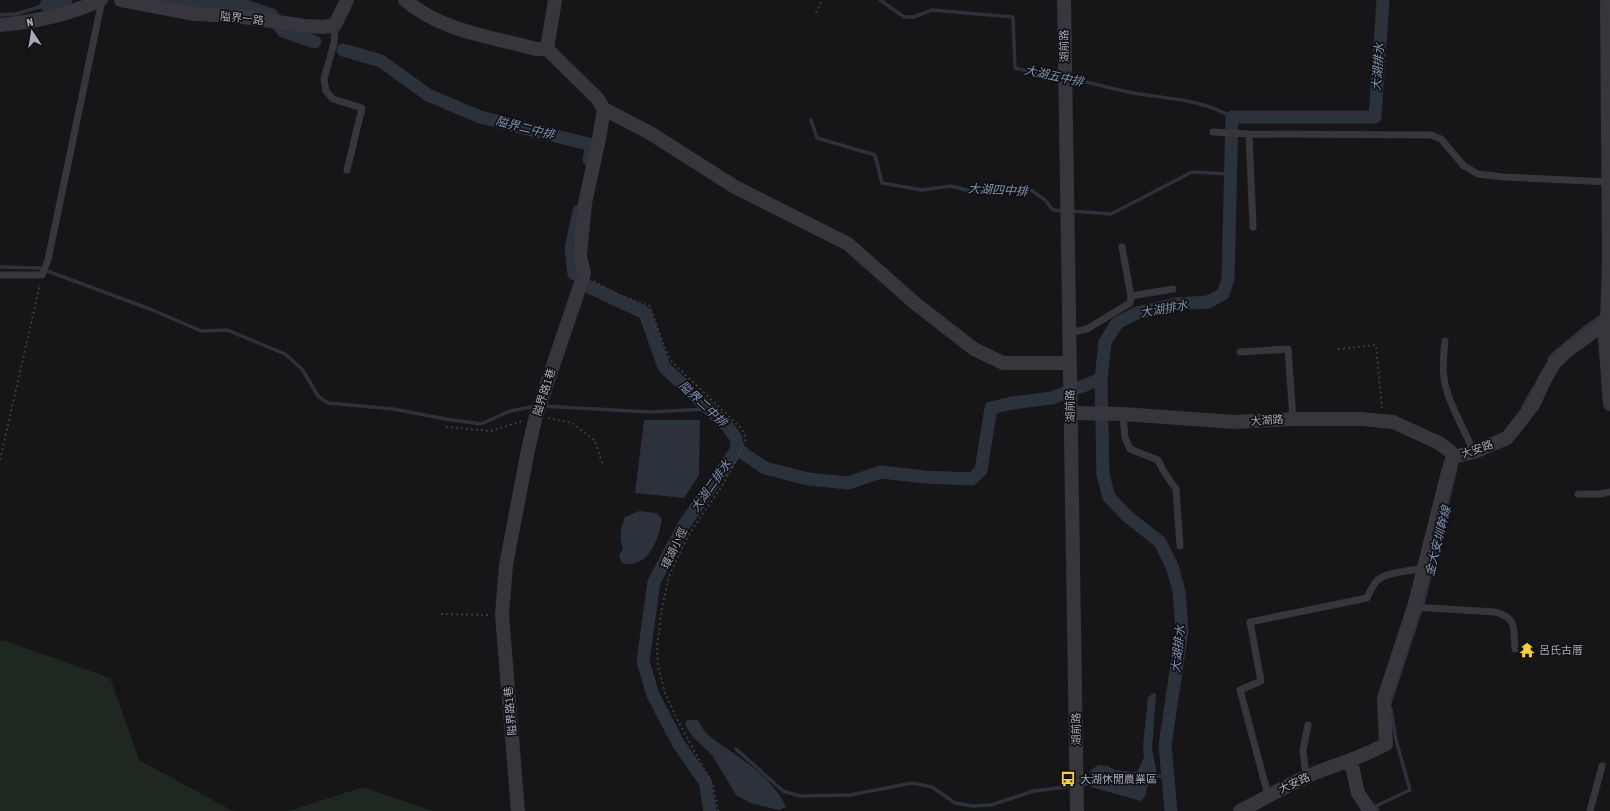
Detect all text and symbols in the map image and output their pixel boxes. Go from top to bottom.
street label: 隘界一路 [219,10,265,26]
north arrow [12,12,52,52]
text: N [25,16,34,29]
street label: 湖前路 [1058,29,1070,63]
water label: 大湖排水 [1369,42,1387,91]
water label: 大湖五中排 [1023,63,1087,89]
water label: 隘界二中排 [494,114,558,143]
water label: 大湖四中排 [968,181,1030,199]
water label: 大湖排水 [1139,298,1190,320]
street label: 隘界路1巷 [531,367,557,417]
water label: 隘界二中排 [676,378,731,431]
street label: 湖前路 [1064,389,1076,423]
street label: 大湖路 [1250,413,1284,427]
street label: 大安路 [1459,438,1495,460]
water label: 大湖二排水 [688,457,735,515]
water label: 金大安圳幹線 [1422,502,1454,578]
street label: 環湖小徑 [659,526,689,570]
water label: 大湖排水 [1169,623,1188,674]
temple icon: 呂氏古厝 [1518,641,1536,659]
place label: 呂氏古厝 [1539,644,1583,656]
street label: 隘界路1巷 [502,686,518,736]
street label: 湖前路 [1070,712,1082,746]
bus stop icon: 大湖休閒農業區 [1059,770,1077,788]
street label: 大安路 [1277,771,1311,795]
place label: 大湖休閒農業區 [1080,773,1157,785]

